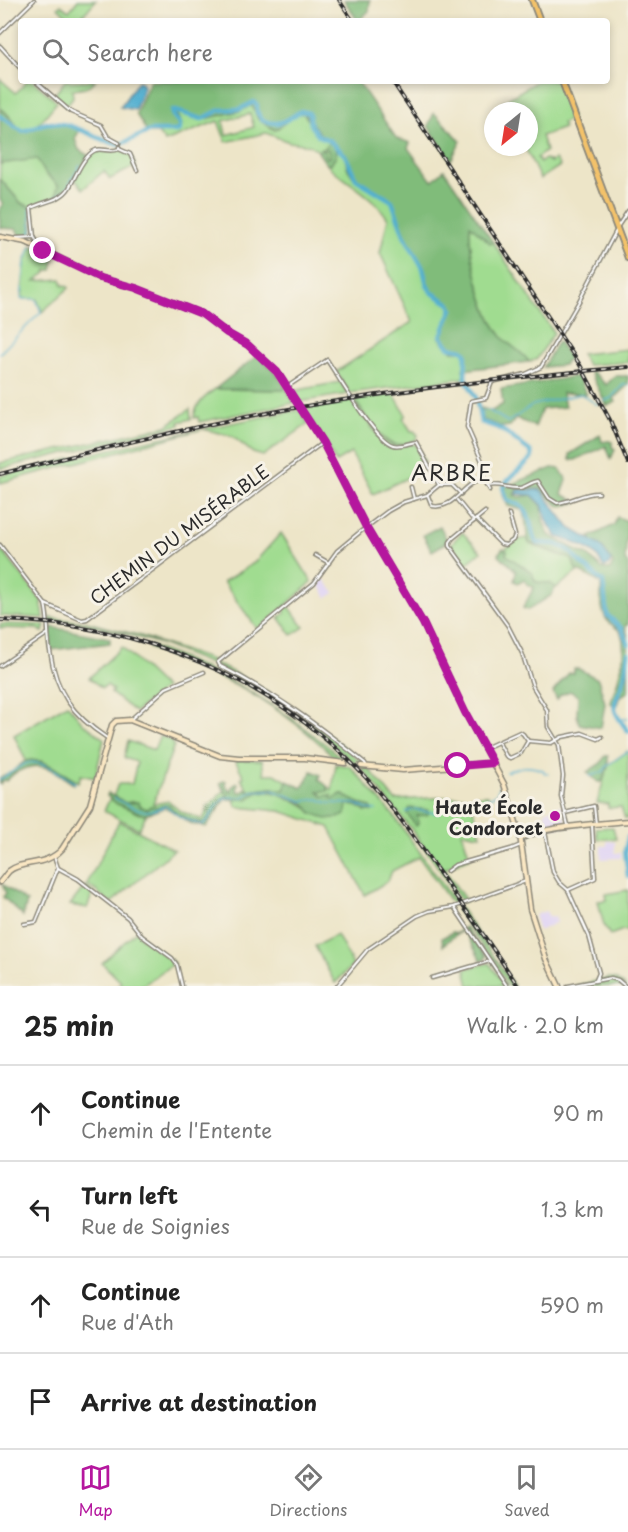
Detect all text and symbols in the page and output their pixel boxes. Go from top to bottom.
search box [18,18,610,84]
icon: search [39,35,72,68]
text: Search here [87,35,213,68]
north arrow [484,102,538,156]
route end [29,237,55,263]
district label: ARBRE [411,456,493,488]
street label: CHEMIN DU MISÉRABLE [84,457,274,611]
route start [444,752,470,778]
place label: Haute École Condorcet [435,793,543,841]
marker: Haute École Condorcet [548,809,562,823]
text: 25 min [24,1006,114,1045]
text: Walk · 2.0 km [467,1010,604,1040]
text: Continue [81,1082,180,1115]
icon: ahead [24,1097,57,1130]
text: 90 m [553,1098,604,1128]
text: Chemin de l'Entente [81,1115,272,1145]
text: Turn left [81,1178,178,1211]
icon: left [24,1193,57,1226]
text: 1.3 km [541,1194,604,1224]
text: Rue de Soignies [81,1211,230,1241]
text: Continue [81,1274,180,1307]
icon: ahead [24,1289,57,1322]
text: 590 m [540,1290,604,1320]
text: Rue d'Ath [81,1307,174,1337]
icon: arrive [24,1385,57,1418]
text: Arrive at destination [81,1385,317,1418]
tab: Map [78,1461,113,1521]
tab: Directions [269,1461,347,1521]
tab: Saved [504,1461,550,1521]

